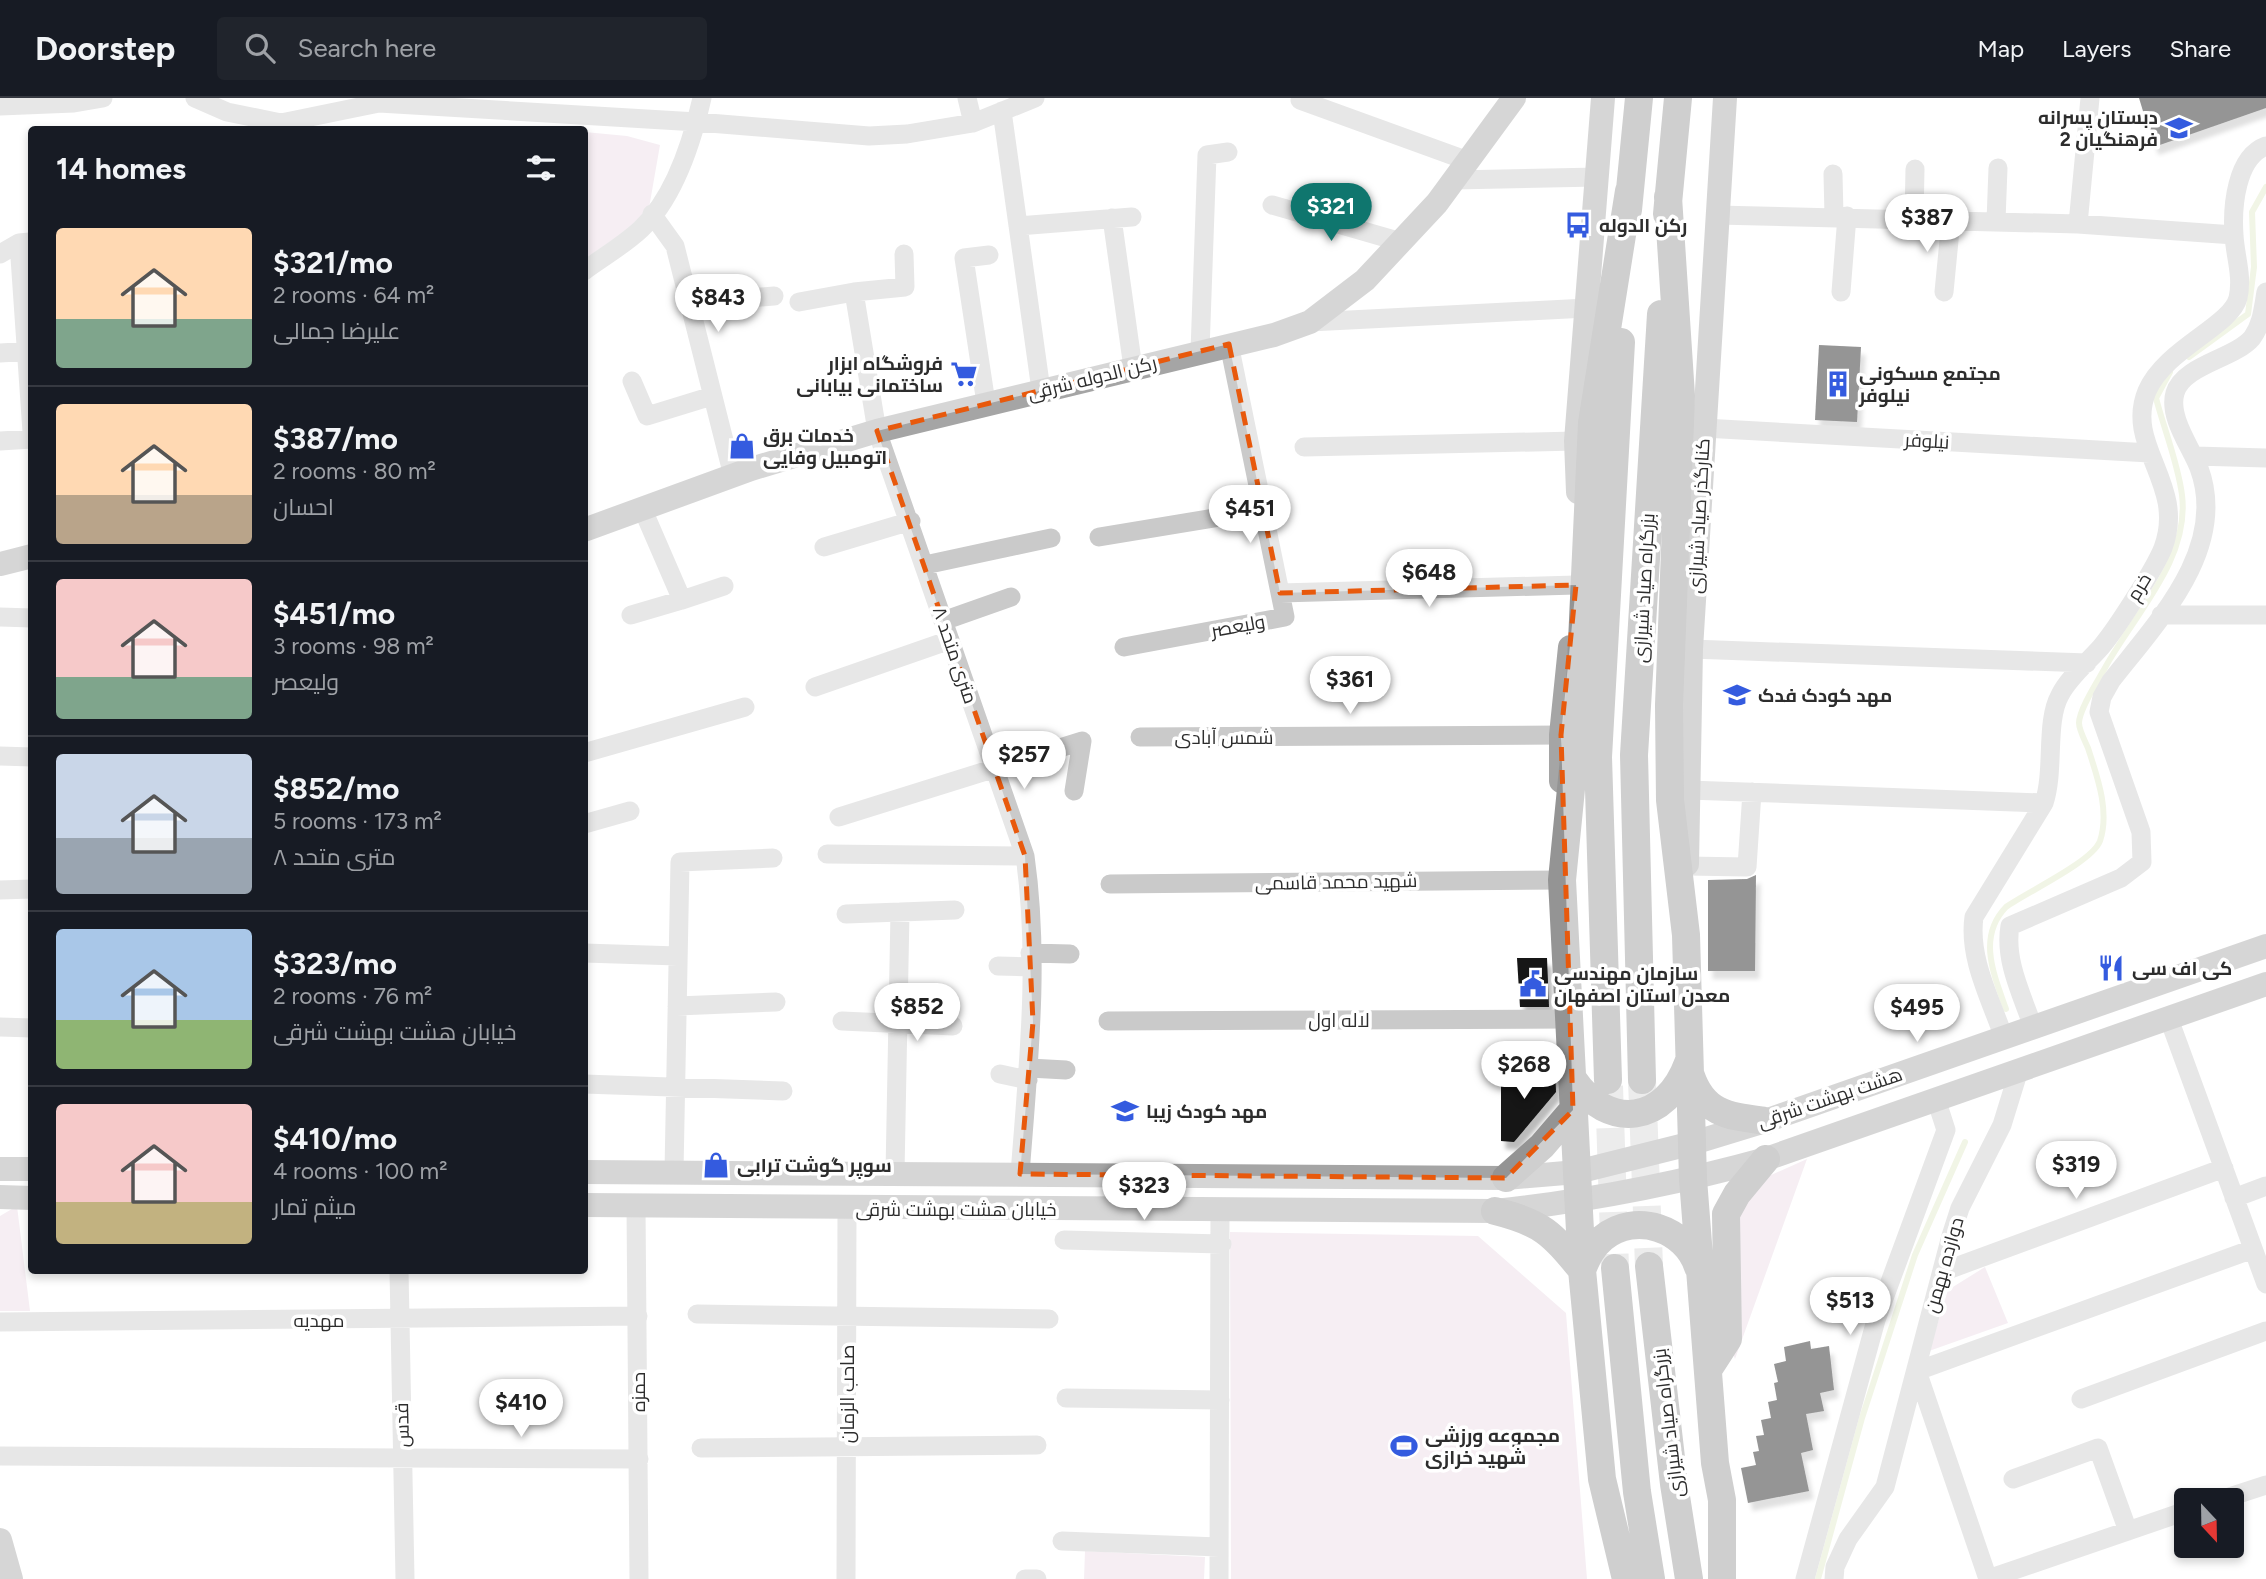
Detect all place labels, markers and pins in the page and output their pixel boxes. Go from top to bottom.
place label: دبستان پسرانه فرهنگیان 2 [2038,106,2158,151]
school or university icon: دبستان پسرانه فرهنگیان 2 [2164,113,2194,143]
pin: $321 [1290,184,1372,243]
pin: $387 [1886,194,1968,254]
bus stop icon: رکن الدوله [1563,210,1593,240]
place label: رکن الدوله [1599,214,1687,237]
pin: $843 [677,274,759,334]
place label: فروشگاه ابزار ساختمانی بیابانی [796,352,943,397]
supermarket icon: فروشگاه ابزار ساختمانی بیابانی [949,359,979,389]
place label: مجتمع مسکونی نیلوفر [1858,362,2001,407]
building icon: مجتمع مسکونی نیلوفر [1823,369,1853,399]
place label: خدمات برق اتومبیل وفایی [763,424,887,469]
shop icon: خدمات برق اتومبیل وفایی [727,431,757,461]
pin: $451 [1209,486,1291,545]
pin: $648 [1388,550,1470,609]
pin: $361 [1309,656,1391,716]
school or university icon: مهد کودک فدک [1722,680,1752,710]
place label: مهد کودک فدک [1758,684,1892,707]
pin: $257 [983,732,1065,791]
restaurant icon: کی اف سی [2096,953,2126,983]
place label: کی اف سی [2132,957,2232,980]
place label: سازمان مهندسی معدن استان اصفهان [1554,962,1730,1007]
public building icon: سازمان مهندسی معدن استان اصفهان [1518,969,1548,999]
pin: $852 [876,984,958,1043]
pin: $495 [1876,984,1958,1044]
pin: $268 [1483,1042,1565,1101]
school or university icon: مهد کودک زیبا [1110,1096,1140,1126]
place label: مهد کودک زیبا [1146,1100,1267,1124]
pin: $319 [2035,1142,2117,1201]
shop icon: سوپر گوشت ترابی [701,1150,731,1180]
place label: سوپر گوشت ترابی [737,1154,892,1179]
pin: $323 [1103,1162,1185,1222]
pin: $513 [1809,1278,1891,1337]
pin: $410 [480,1380,562,1439]
place label: مجموعه ورزشی شهید خرازی [1425,1424,1560,1470]
sports icon: مجموعه ورزشی شهید خرازی [1389,1431,1419,1461]

